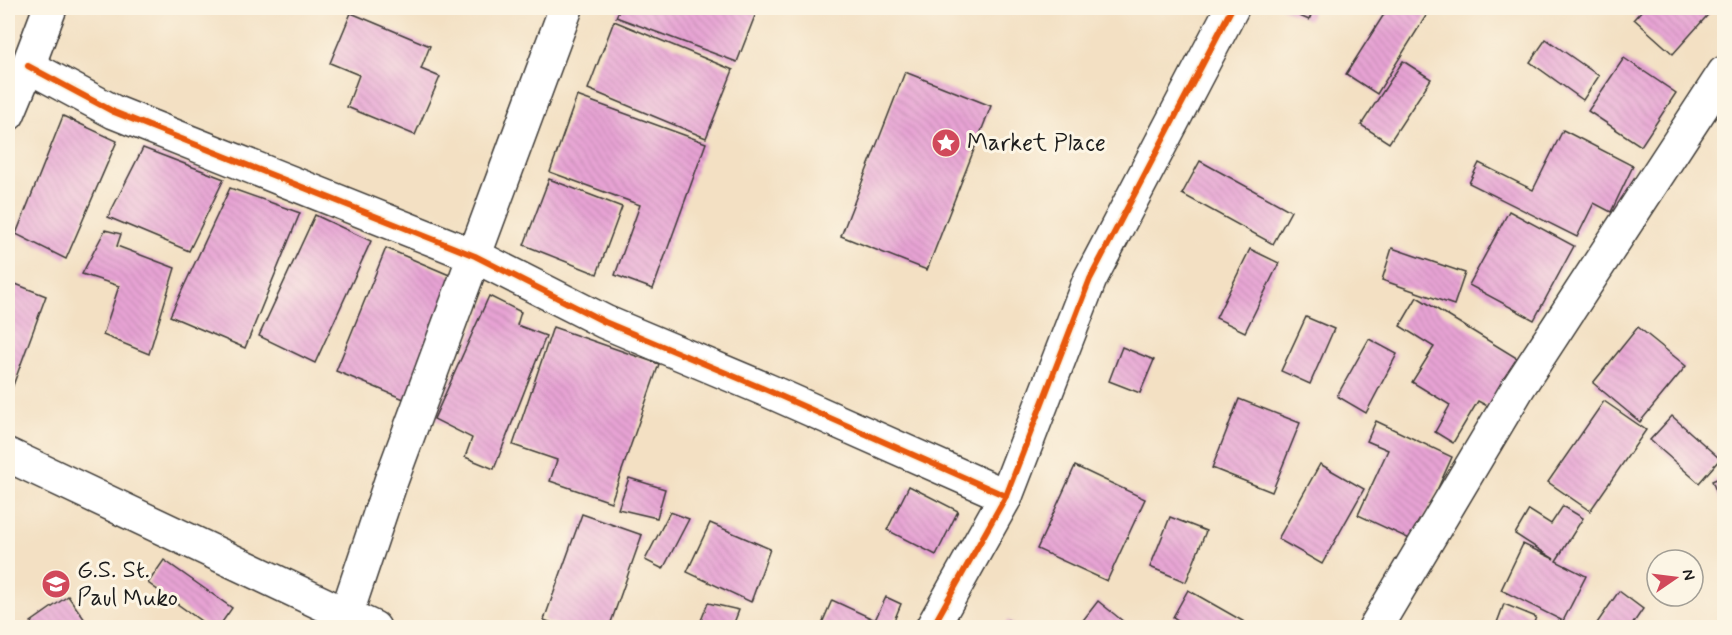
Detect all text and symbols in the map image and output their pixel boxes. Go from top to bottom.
place icon: Market Place [930,127,962,159]
place label: Market Place [967,128,1106,159]
north arrow [1645,548,1705,608]
place label: G.S. St. Paul Muko [77,555,178,614]
text: N [1677,567,1700,582]
school or university icon: G.S. St. Paul Muko [40,568,72,600]

